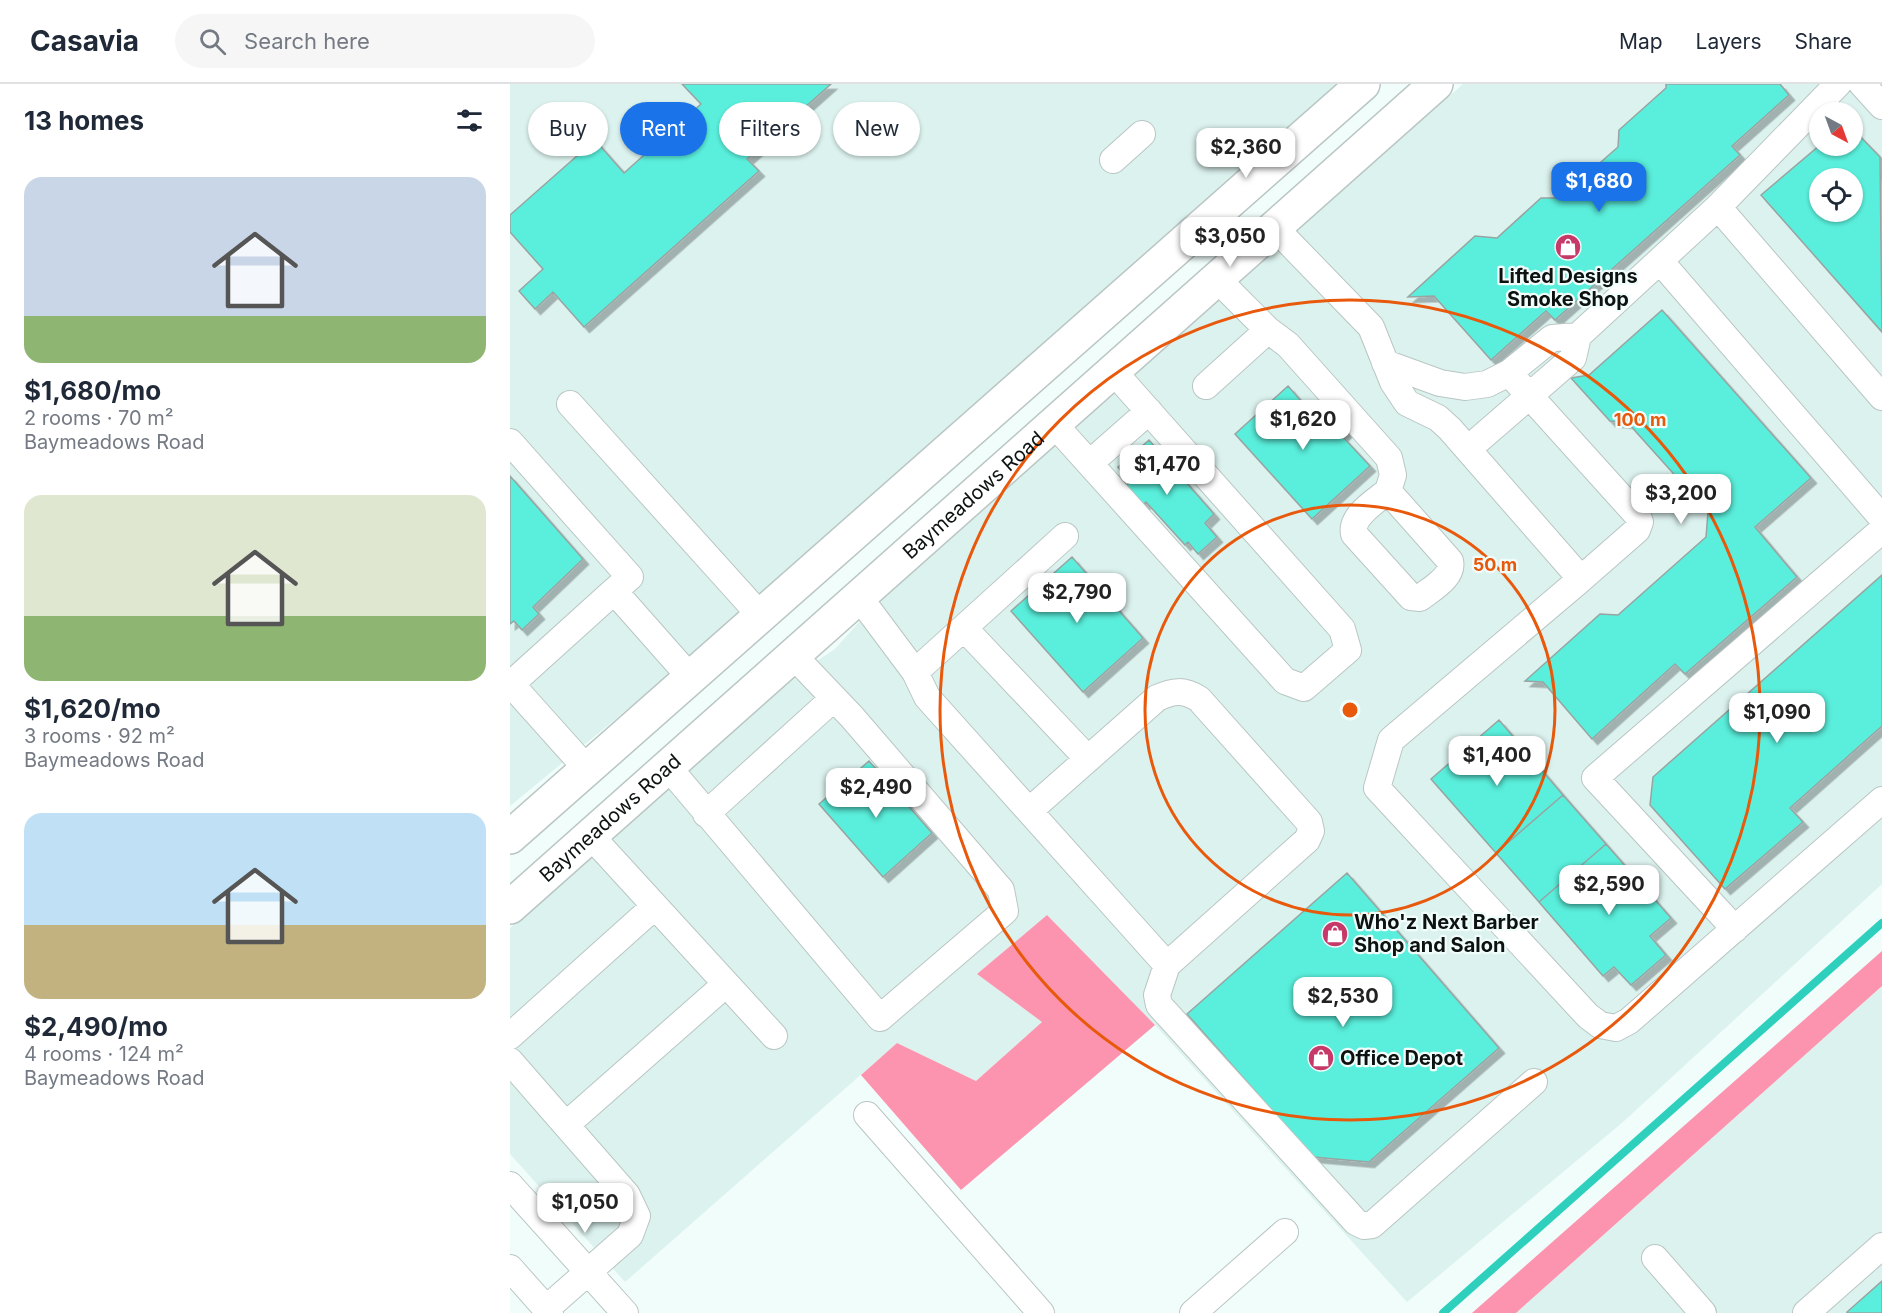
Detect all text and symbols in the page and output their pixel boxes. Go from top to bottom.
search box [175,14,595,68]
text: Casavia [30,24,139,58]
icon: search [196,25,229,58]
text: Search here [244,28,370,54]
text: Map [1619,29,1663,54]
text: Layers [1696,29,1762,54]
text: Share [1795,29,1852,54]
chip: Buy [528,102,608,156]
chip: Rent [620,102,707,156]
chip: Filters [719,102,821,156]
chip: New [833,102,920,156]
north arrow [1809,102,1863,156]
map controls [1809,102,1863,222]
icon: filters [453,104,486,137]
text: 13 homes [24,105,144,136]
pin: $2,360 [1197,128,1295,179]
text: $2,360 [1210,135,1282,159]
pin: $1,680 [1550,162,1648,213]
button: locate [1809,168,1863,222]
text: $1,680 [1565,169,1633,193]
icon: home [201,216,309,324]
pin: $3,050 [1181,217,1279,268]
text: $3,050 [1194,224,1266,248]
shop icon: Lifted Designs Smoke Shop [1553,232,1583,262]
place label: Lifted Designs Smoke Shop [1498,264,1638,311]
text: $1,680/mo [24,375,161,406]
pin: $1,620 [1254,400,1352,451]
text: 2 rooms · 70 m² [24,406,174,430]
text: $1,620 [1270,407,1336,431]
text: 100 m [1614,409,1666,430]
street label: Baymeadows Road [898,426,1049,564]
text: Baymeadows Road [24,430,205,454]
pin: $1,470 [1118,445,1216,496]
text: $1,470 [1134,452,1200,476]
pin: $3,200 [1632,474,1730,525]
text: $3,200 [1645,481,1717,505]
icon: home [201,534,309,642]
text: 50 m [1473,554,1517,575]
pin: $2,790 [1028,573,1126,624]
text: $2,790 [1042,580,1112,604]
text: $1,620/mo [24,693,161,724]
pin: $1,090 [1728,693,1826,744]
centre of rings [1340,700,1360,720]
text: $1,090 [1743,700,1811,724]
text: 3 rooms · 92 m² [24,724,175,748]
pin: $1,400 [1448,736,1546,787]
text: $1,400 [1463,743,1531,767]
text: Baymeadows Road [24,748,205,772]
street label: Baymeadows Road [535,749,686,887]
pin: $2,490 [827,768,925,819]
text: $2,490 [840,775,912,799]
icon: home [201,852,309,960]
pin: $2,590 [1560,865,1658,916]
text: $2,590 [1573,872,1645,896]
place label: Who'z Next Barber Shop and Salon [1354,910,1539,957]
shop icon: Who'z Next Barber Shop and Salon [1320,919,1350,949]
pin: $2,530 [1294,977,1392,1028]
text: $2,530 [1307,984,1379,1008]
text: $2,490/mo [24,1011,168,1042]
text: 4 rooms · 124 m² [24,1042,184,1066]
shop icon: Office Depot [1306,1043,1336,1073]
place label: Office Depot [1340,1046,1463,1070]
text: Baymeadows Road [24,1066,205,1090]
pin: $1,050 [536,1183,634,1234]
text: $1,050 [551,1190,619,1214]

